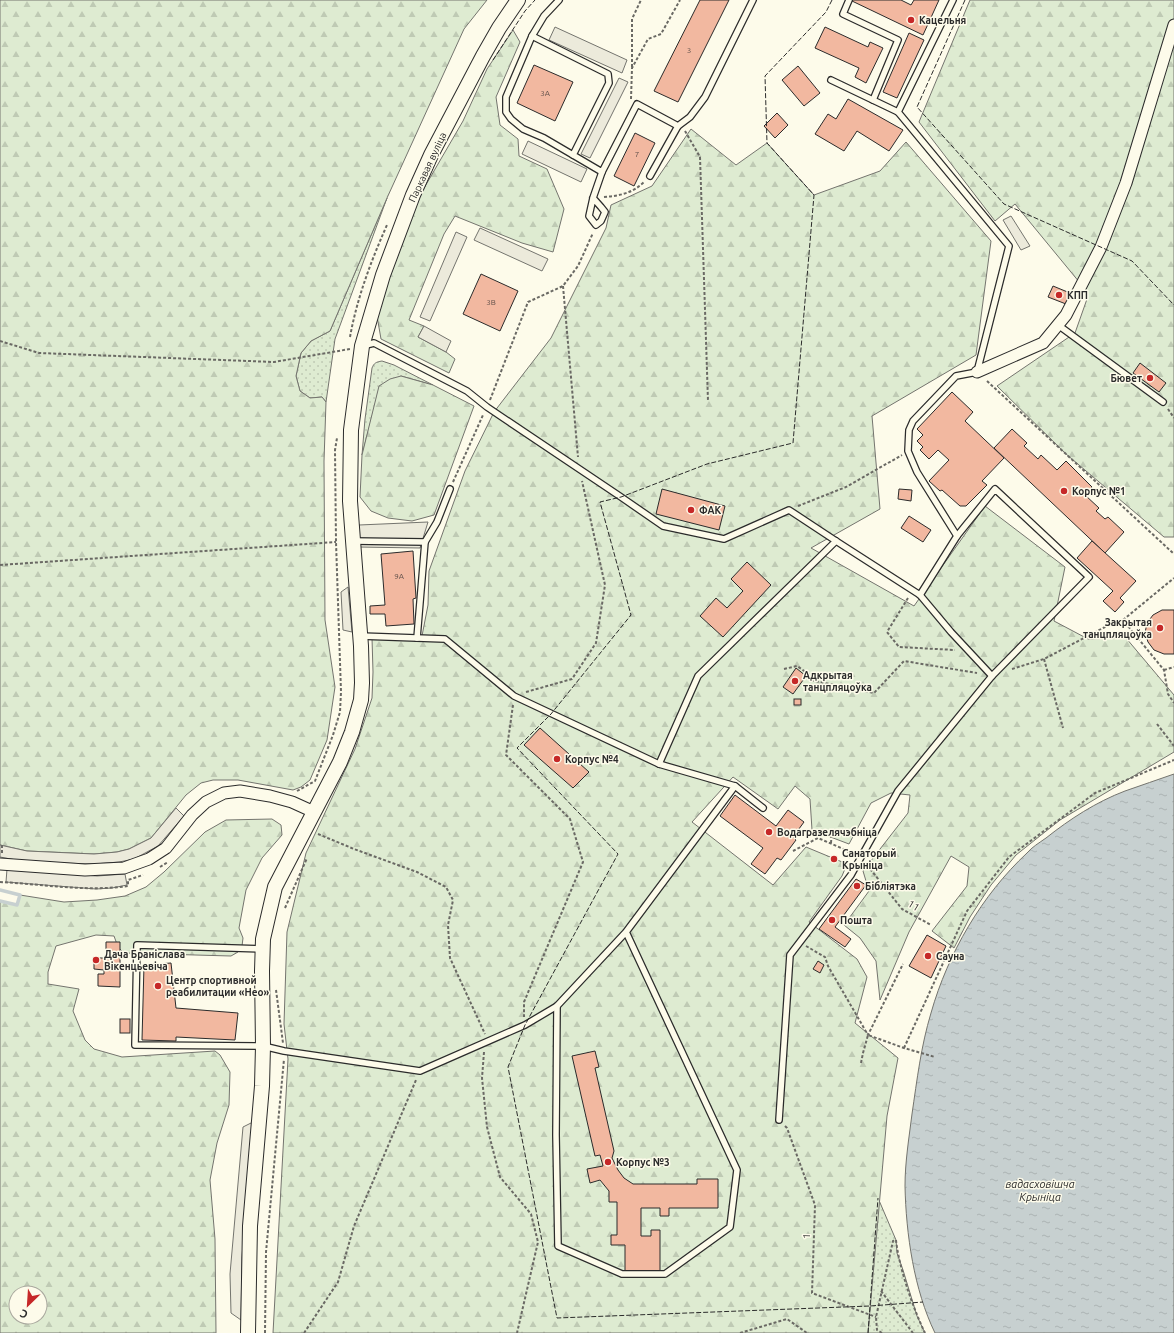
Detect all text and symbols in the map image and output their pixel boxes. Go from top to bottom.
marker: Кацельня [906,15,916,25]
place label: Кацельня [919,15,966,26]
house number: 3 [687,46,691,55]
house number: 3А [540,89,551,98]
street label: Паркавая вуліца [406,130,448,204]
house number: 7 [635,150,639,159]
marker: КПП [1054,290,1064,300]
place label: КПП [1067,290,1088,301]
house number: 3В [486,298,496,307]
place label: Бювет [1110,373,1142,384]
marker: Бювет [1145,373,1155,383]
marker: Корпус №1 [1059,486,1069,496]
place label: Корпус №1 [1072,486,1126,497]
marker: ФАК [686,505,696,515]
place label: ФАК [699,505,722,516]
house number: 9А [394,572,405,581]
place label: Закрытая танцпляцоўка [1083,617,1152,640]
marker: Закрытая танцпляцоўка [1155,623,1165,633]
place label: Адкрытая танцпляцоўка [803,670,872,693]
marker: Адкрытая танцпляцоўка [790,676,800,686]
marker: Корпус №4 [552,754,562,764]
place label: Корпус №4 [565,754,619,765]
marker: Водагразелячэбніца [764,827,774,837]
place label: Водагразелячэбніца [777,827,877,838]
place label: Санаторый Крыніца [842,848,896,871]
marker: Санаторый Крыніца [829,854,839,864]
marker: Бібліятэка [852,881,862,891]
place label: Бібліятэка [865,881,916,892]
street label: 11 [906,898,921,913]
marker: Пошта [827,915,837,925]
place label: Пошта [840,915,872,926]
place label: Дача Браніслава Вікенцьевіча [104,949,185,972]
marker: Сауна [923,951,933,961]
place label: Сауна [936,951,965,962]
marker: Дача Браніслава Вікенцьевіча [91,955,101,965]
place label: Центр спортивной реабилитации «Нео» [166,975,270,998]
marker: Центр спортивной реабилитации «Нео» [153,981,163,991]
marker: Корпус №3 [603,1157,613,1167]
place label: Корпус №3 [616,1157,670,1168]
water label: вадасховішча Крыніца [1005,1178,1075,1203]
street label: 1 [801,1233,812,1239]
north arrow [8,1285,48,1325]
text: С [18,1307,29,1321]

